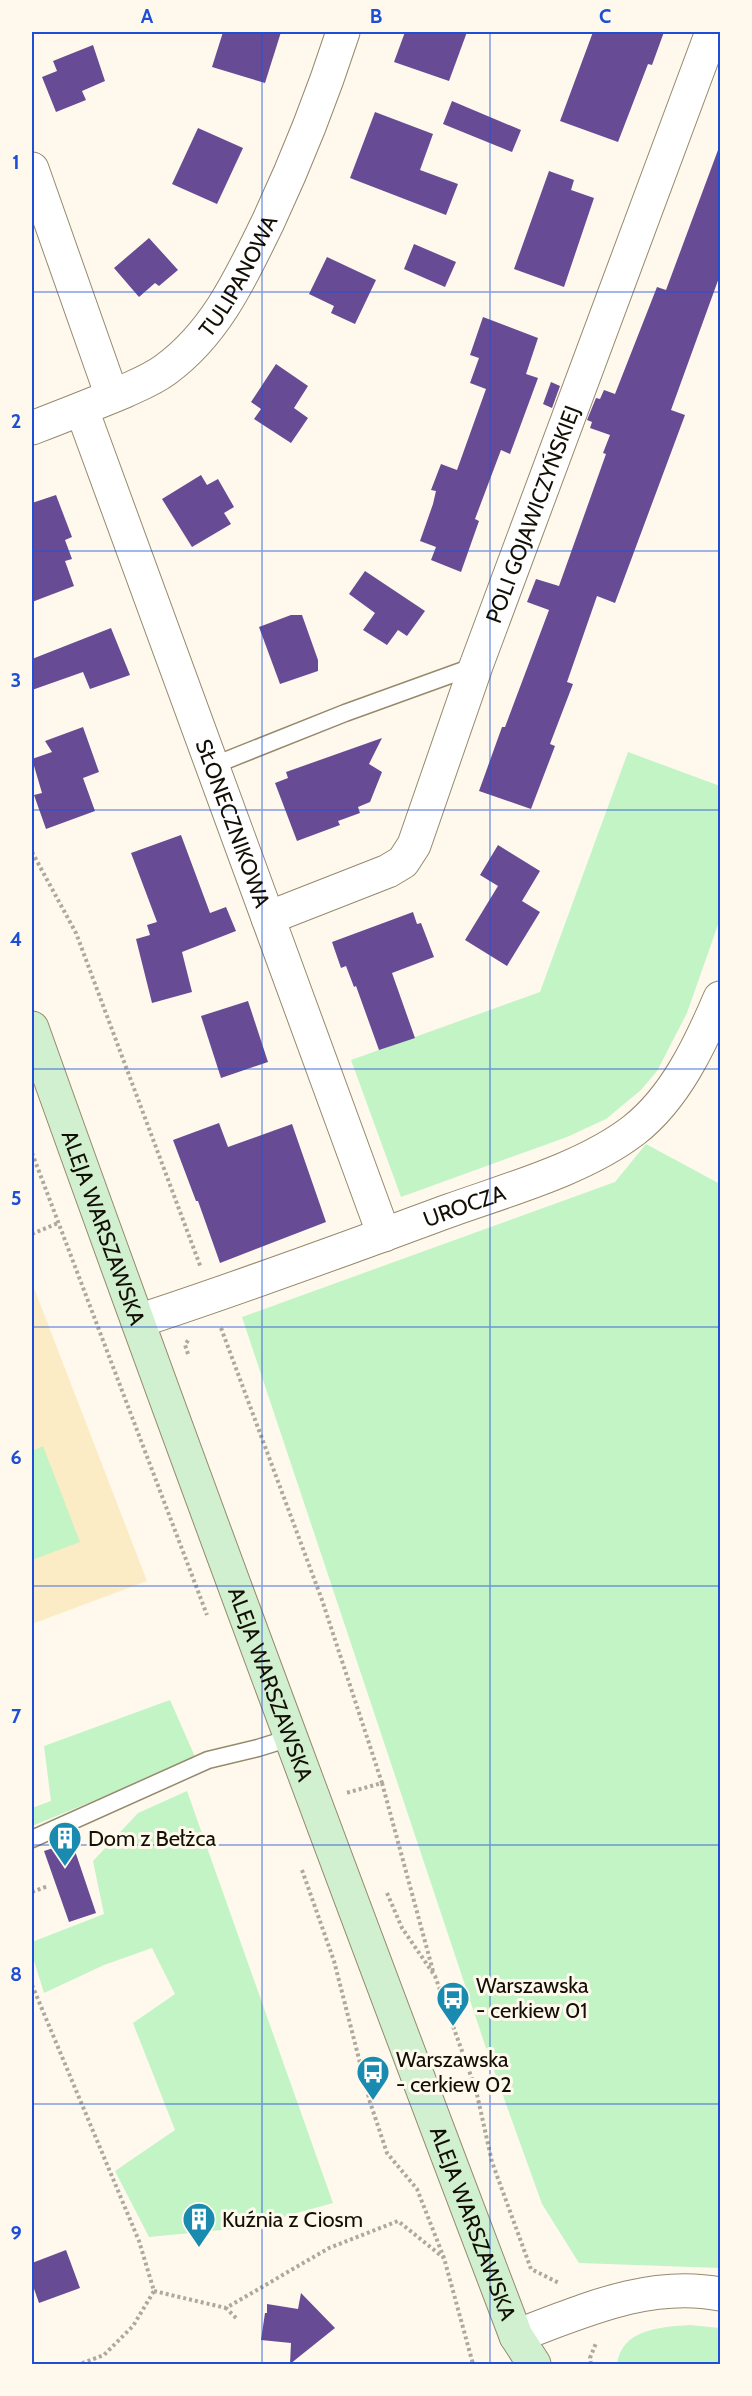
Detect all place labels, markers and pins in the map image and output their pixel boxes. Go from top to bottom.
building icon: Dom z Bełżca [47,1820,83,1867]
place label: Dom z Bełżca [88,1825,216,1852]
place label: Warszawska - cerkiew 01 [476,1972,589,2024]
bus stop icon: Warszawska - cerkiew 01 [435,1980,471,2027]
place label: Warszawska - cerkiew 02 [396,2046,512,2098]
bus stop icon: Warszawska - cerkiew 02 [355,2054,391,2101]
building icon: Kuźnia z Ciosm [181,2201,217,2248]
place label: Kuźnia z Ciosm [222,2206,363,2233]

